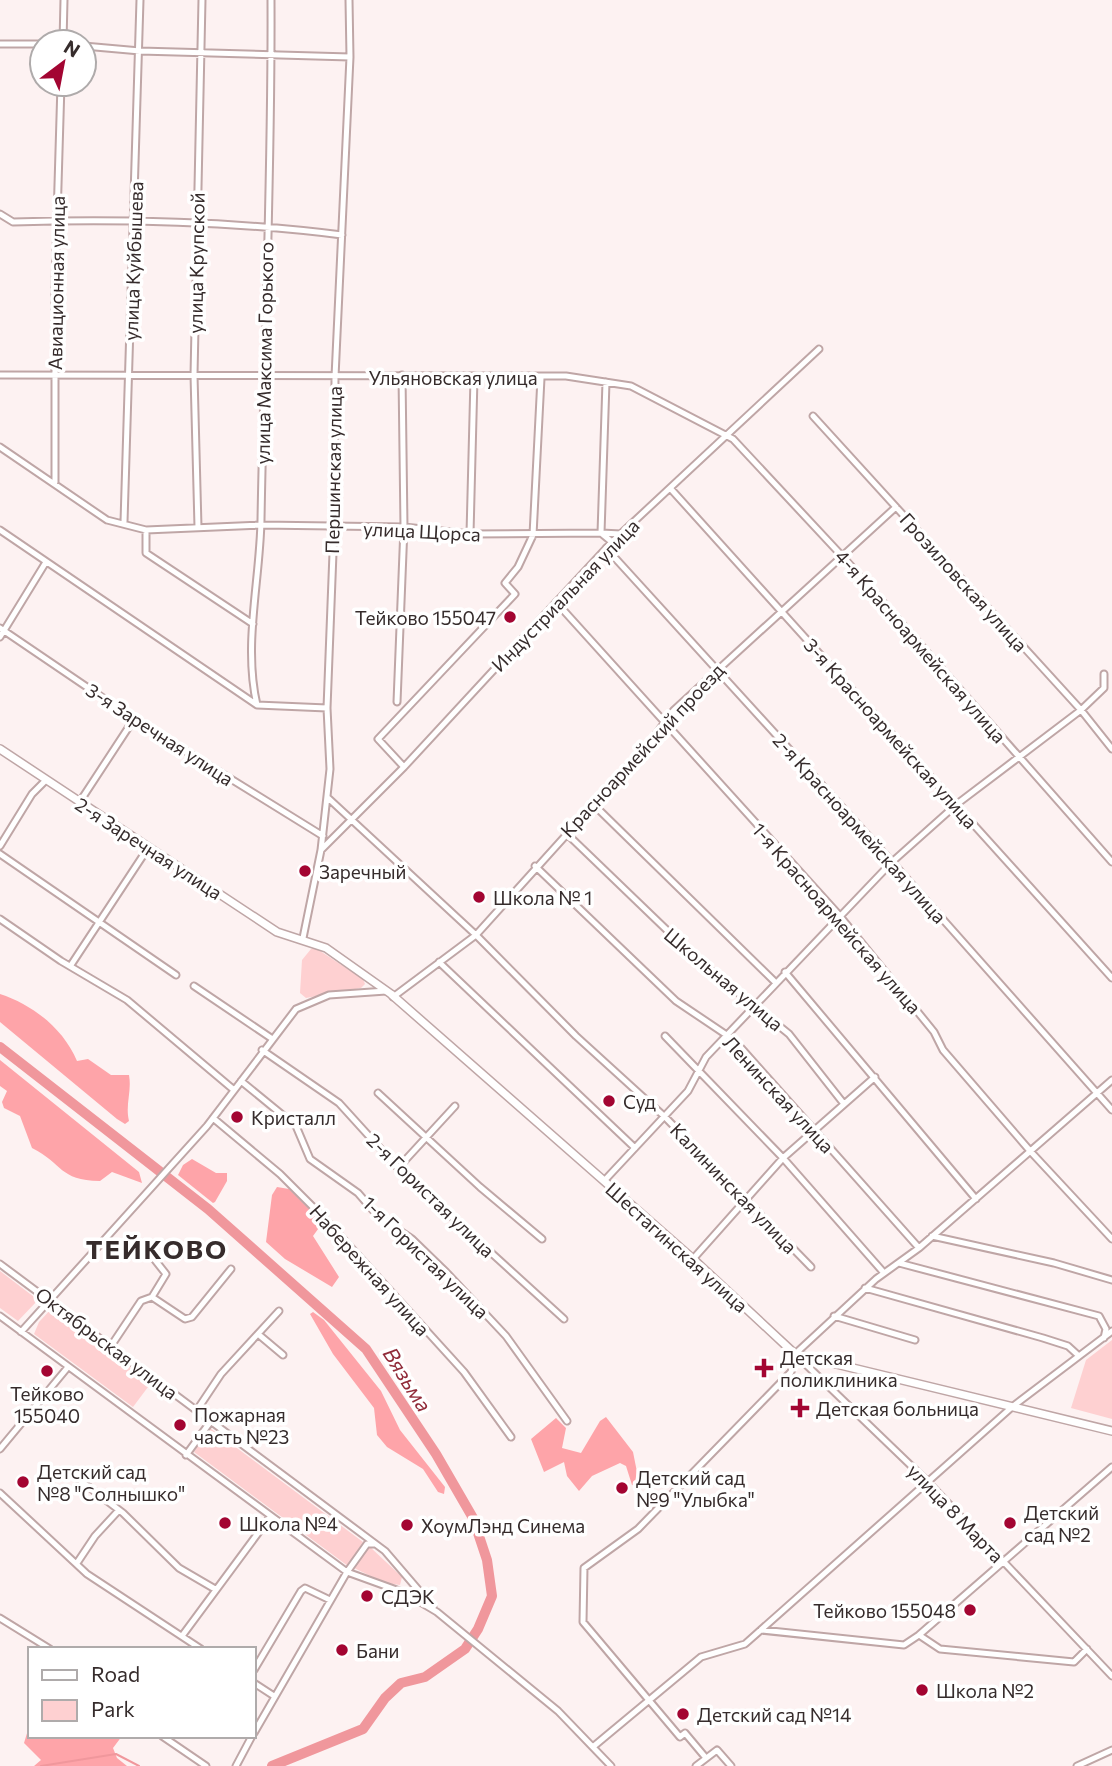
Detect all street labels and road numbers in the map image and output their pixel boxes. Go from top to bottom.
street label: улица Куйбышева [119,181,147,341]
street label: улица Крупской [183,192,209,334]
street label: Авиационная улица [43,196,69,370]
street label: улица Максима Горького [251,241,277,465]
street label: Ульяновская улица [369,366,537,389]
street label: Першинская улица [320,386,346,554]
street label: Грозиловская улица [896,508,1032,656]
street label: Индустриальная улица [486,514,644,676]
street label: улица Щорса [363,516,481,546]
street label: 4-я Красноармейская улица [831,545,1011,747]
street label: 3-я Красноармейская улица [799,633,983,833]
street label: Красноармейский проезд [555,658,729,842]
street label: 3-я Заречная улица [82,678,238,790]
street label: 2-я Красноармейская улица [769,728,951,928]
street label: 2-я Заречная улица [71,792,227,904]
street label: 1-я Красноармейская улица [748,818,926,1018]
street label: Школьная улица [660,923,788,1035]
street label: Ленинская улица [719,1031,839,1157]
street label: Калининская улица [666,1118,802,1258]
street label: 2-я Гористая улица [362,1128,500,1262]
street label: Шестагинская улица [601,1177,753,1317]
street label: 1-я Гористая улица [358,1191,494,1323]
street label: Набережная улица [305,1200,435,1340]
street label: Октябрьская улица [31,1282,183,1404]
street label: улица 8 Марта [903,1459,1009,1567]

